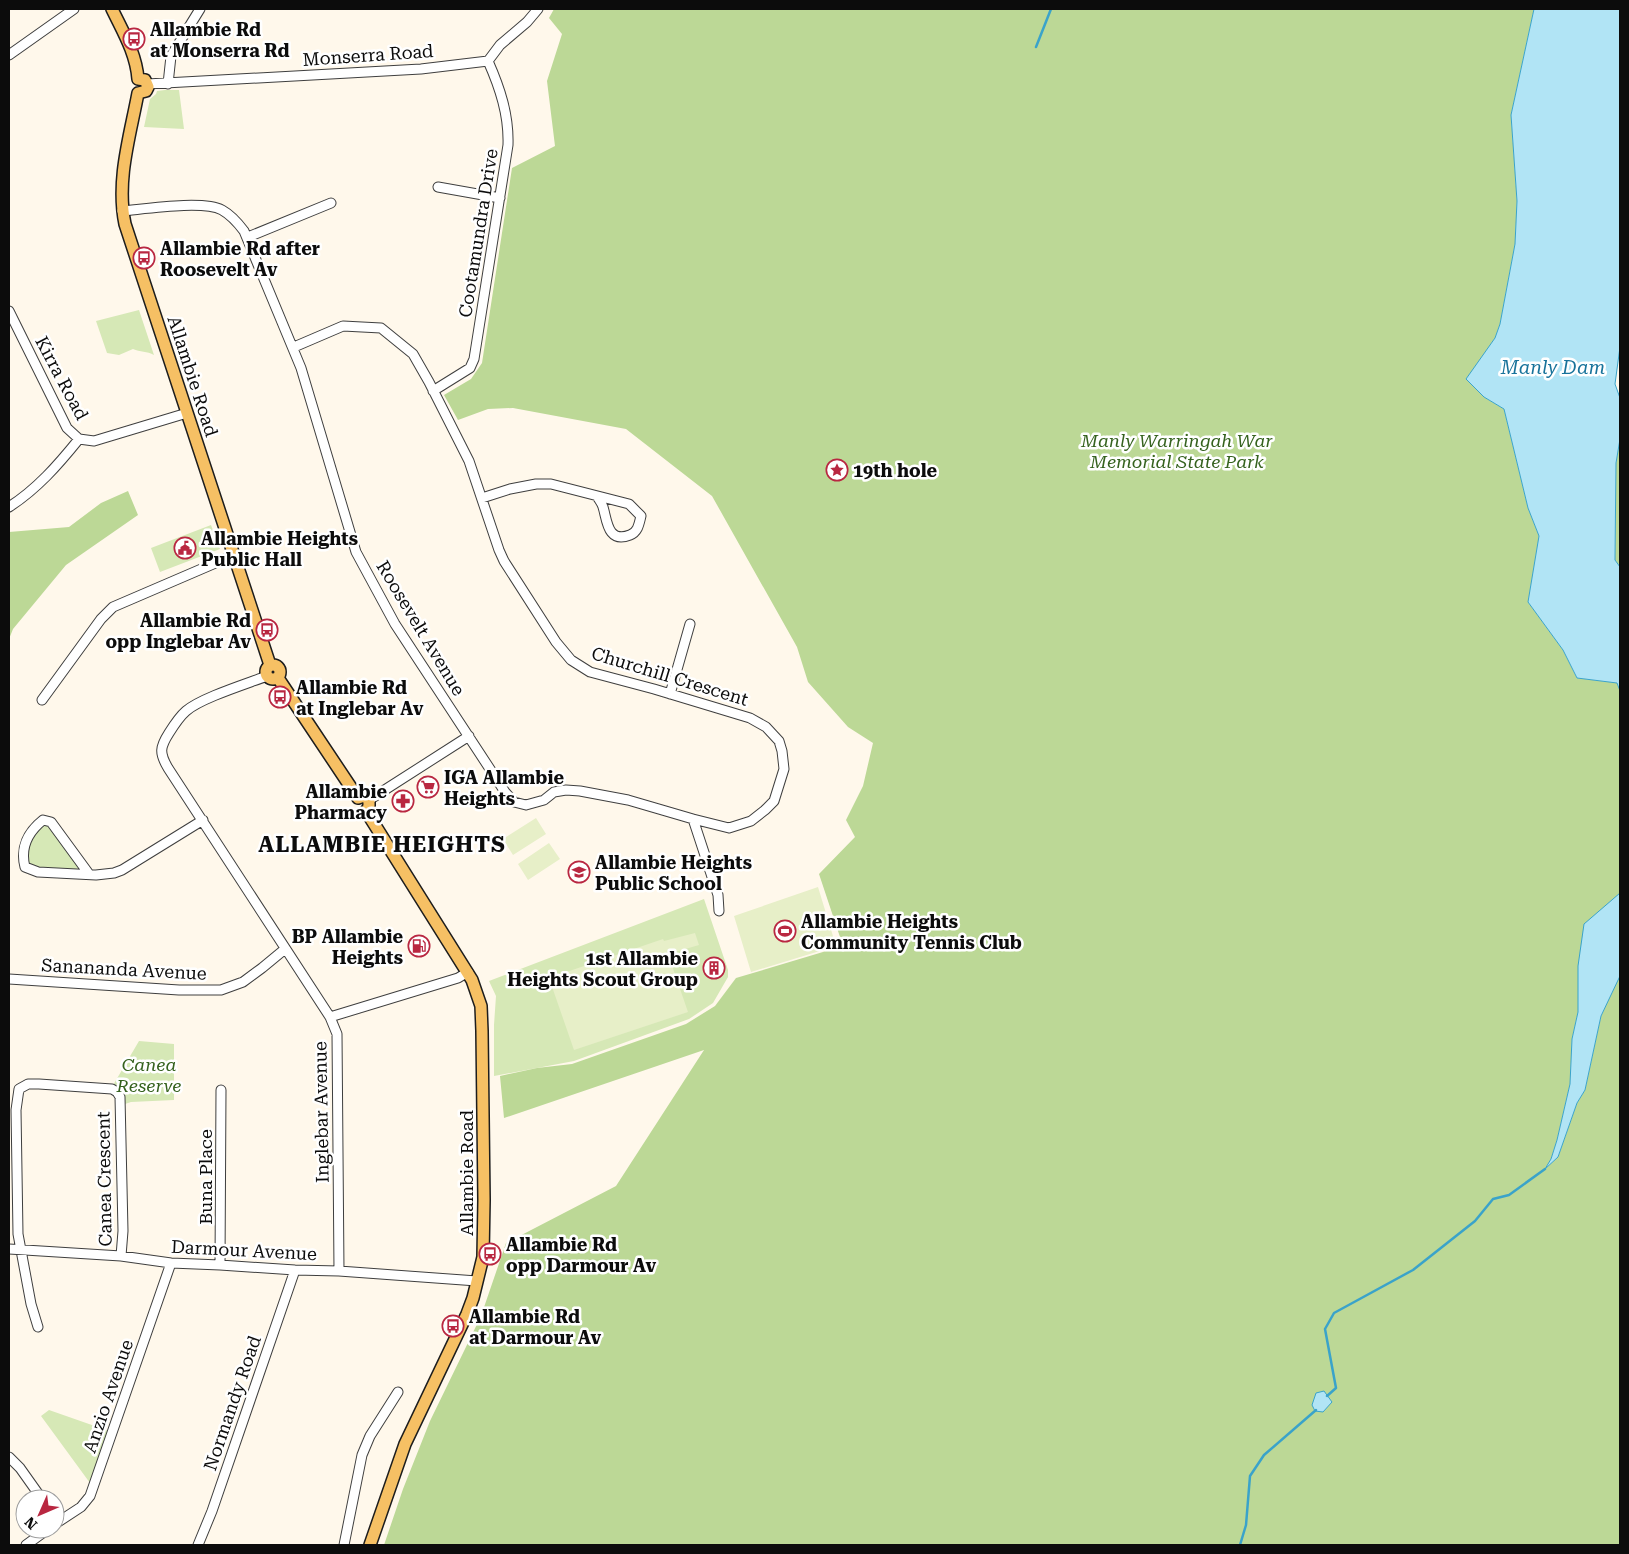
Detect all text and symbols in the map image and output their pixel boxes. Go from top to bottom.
place label: Allambie Rd at Monserra Rd [150,19,289,61]
bus stop icon: Allambie Rd at Monserra Rd [122,27,146,51]
street label: Monserra Road [302,40,435,70]
street label: Cootamundra Drive [454,147,502,319]
place label: Allambie Rd after Roosevelt Av [160,238,320,280]
bus stop icon: Allambie Rd after Roosevelt Av [132,246,156,270]
street label: Allambie Road [164,313,223,440]
street label: Kirra Road [31,332,93,424]
water label: Manly Dam [1500,356,1605,379]
park label: Manly Warringah War Memorial State Park [1080,430,1273,472]
place icon: 19th hole [825,458,849,482]
place label: 19th hole [853,460,938,481]
place label: Allambie Heights Public Hall [201,528,358,570]
public building icon: Allambie Heights Public Hall [173,536,197,560]
street label: Roosevelt Avenue [372,557,470,699]
place label: Allambie Rd opp Inglebar Av [105,610,251,652]
bus stop icon: Allambie Rd opp Inglebar Av [255,618,279,642]
street label: Churchill Crescent [589,642,751,710]
place label: Allambie Rd at Inglebar Av [296,677,424,719]
bus stop icon: Allambie Rd at Inglebar Av [268,685,292,709]
place label: IGA Allambie Heights [444,767,564,809]
supermarket icon: IGA Allambie Heights [416,775,440,799]
place label: Allambie Pharmacy [295,781,387,823]
pharmacy icon: Allambie Pharmacy [391,789,415,813]
district label: ALLAMBIE HEIGHTS [258,832,506,857]
place label: Allambie Heights Public School [595,852,752,894]
school or university icon: Allambie Heights Public School [567,860,591,884]
place label: Allambie Heights Community Tennis Club [801,911,1022,953]
sports icon: Allambie Heights Community Tennis Club [773,919,797,943]
place label: BP Allambie Heights [292,926,403,968]
fuel station icon: BP Allambie Heights [407,934,431,958]
place label: 1st Allambie Heights Scout Group [507,948,698,990]
street label: Sanananda Avenue [41,954,207,984]
building icon: 1st Allambie Heights Scout Group [702,956,726,980]
street label: Inglebar Avenue [309,1041,333,1183]
park label: Canea Reserve [116,1054,181,1096]
street label: Allambie Road [456,1110,477,1236]
street label: Canea Crescent [92,1111,116,1247]
street label: Buna Place [195,1129,216,1225]
place label: Allambie Rd opp Darmour Av [506,1234,656,1276]
street label: Darmour Avenue [170,1236,318,1264]
bus stop icon: Allambie Rd opp Darmour Av [478,1242,502,1266]
place label: Allambie Rd at Darmour Av [469,1306,601,1348]
bus stop icon: Allambie Rd at Darmour Av [441,1314,465,1338]
street label: Normandy Road [199,1332,265,1473]
street label: Anzio Avenue [79,1336,137,1455]
north arrow [15,1489,65,1539]
text: N [21,1514,40,1533]

